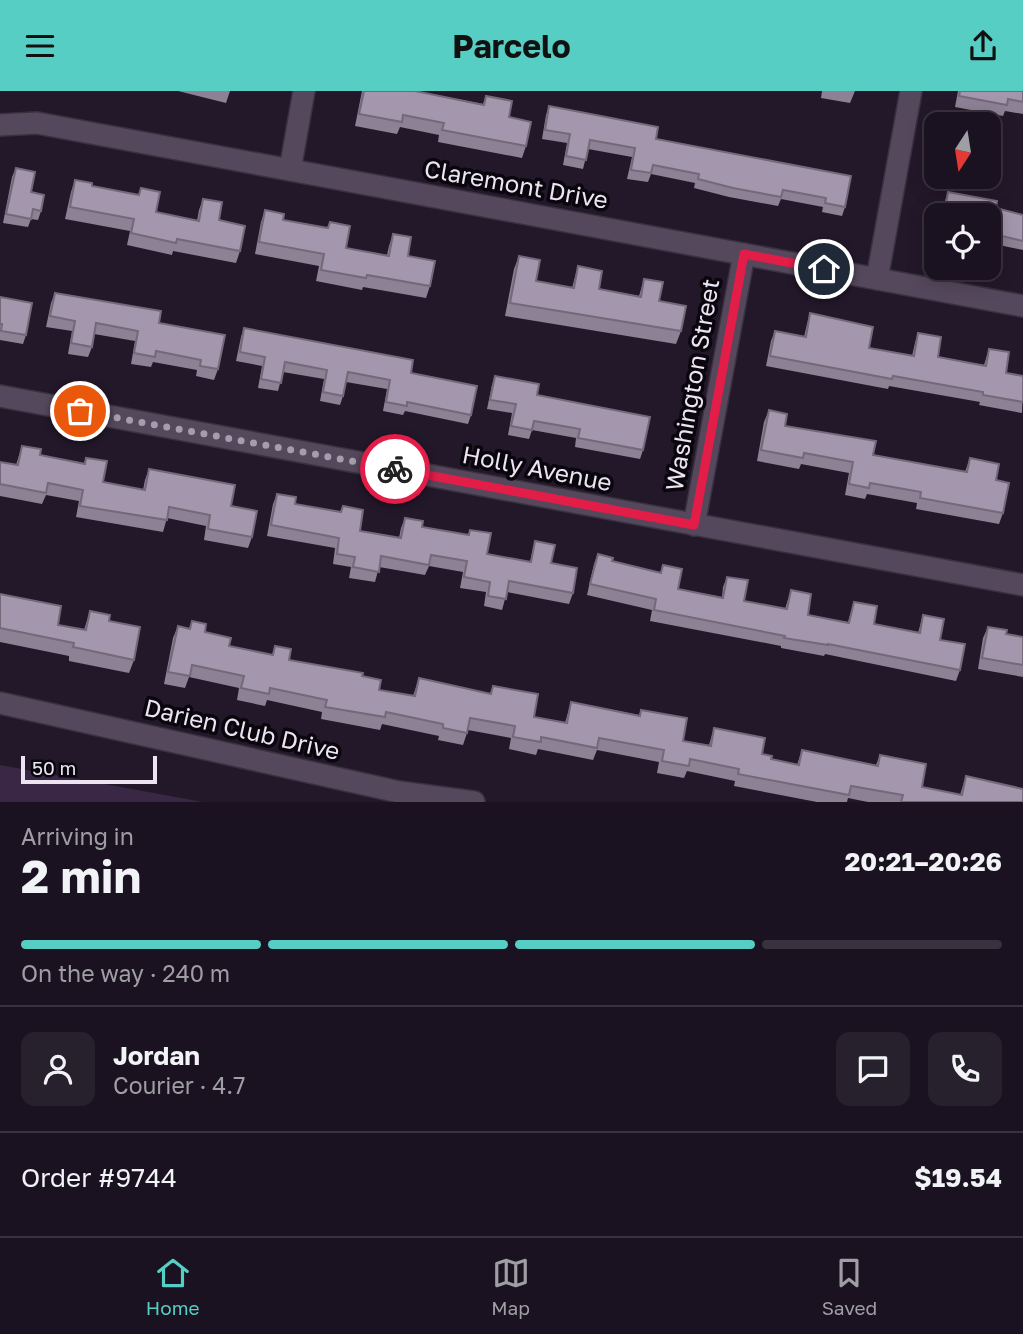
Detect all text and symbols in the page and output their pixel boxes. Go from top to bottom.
icon: menu [21,27,59,65]
text: Parcelo [452,27,571,65]
icon: share [964,27,1002,65]
north arrow [924,112,1001,189]
map controls [924,112,1001,280]
street label: Claremont Drive [422,153,610,214]
button: locate [924,203,1001,280]
pin [794,239,854,299]
icon: home [805,250,843,288]
street label: Washington Street [659,276,724,493]
pin [50,381,110,441]
icon: bag [61,392,99,430]
courier [360,434,430,504]
street label: Holly Avenue [460,439,615,496]
icon: bike [376,450,414,488]
street label: Darien Club Drive [142,692,343,765]
scale bar [21,753,158,785]
text: 50 m [32,756,76,779]
text: Arriving in [21,822,134,850]
text: 20:21–20:26 [844,846,1002,877]
text: 2 min [21,848,141,903]
text: On the way · 240 m [21,959,230,987]
button: person [21,1032,95,1106]
button: chat [836,1032,910,1106]
button: phone [928,1032,1002,1106]
text: Jordan [113,1040,200,1071]
text: Courier · 4.7 [113,1071,245,1099]
text: Order #9744 [21,1162,177,1193]
text: $19.54 [914,1162,1002,1193]
tab: Home [146,1254,200,1319]
tab: Map [491,1254,530,1319]
tab: Saved [822,1254,877,1319]

